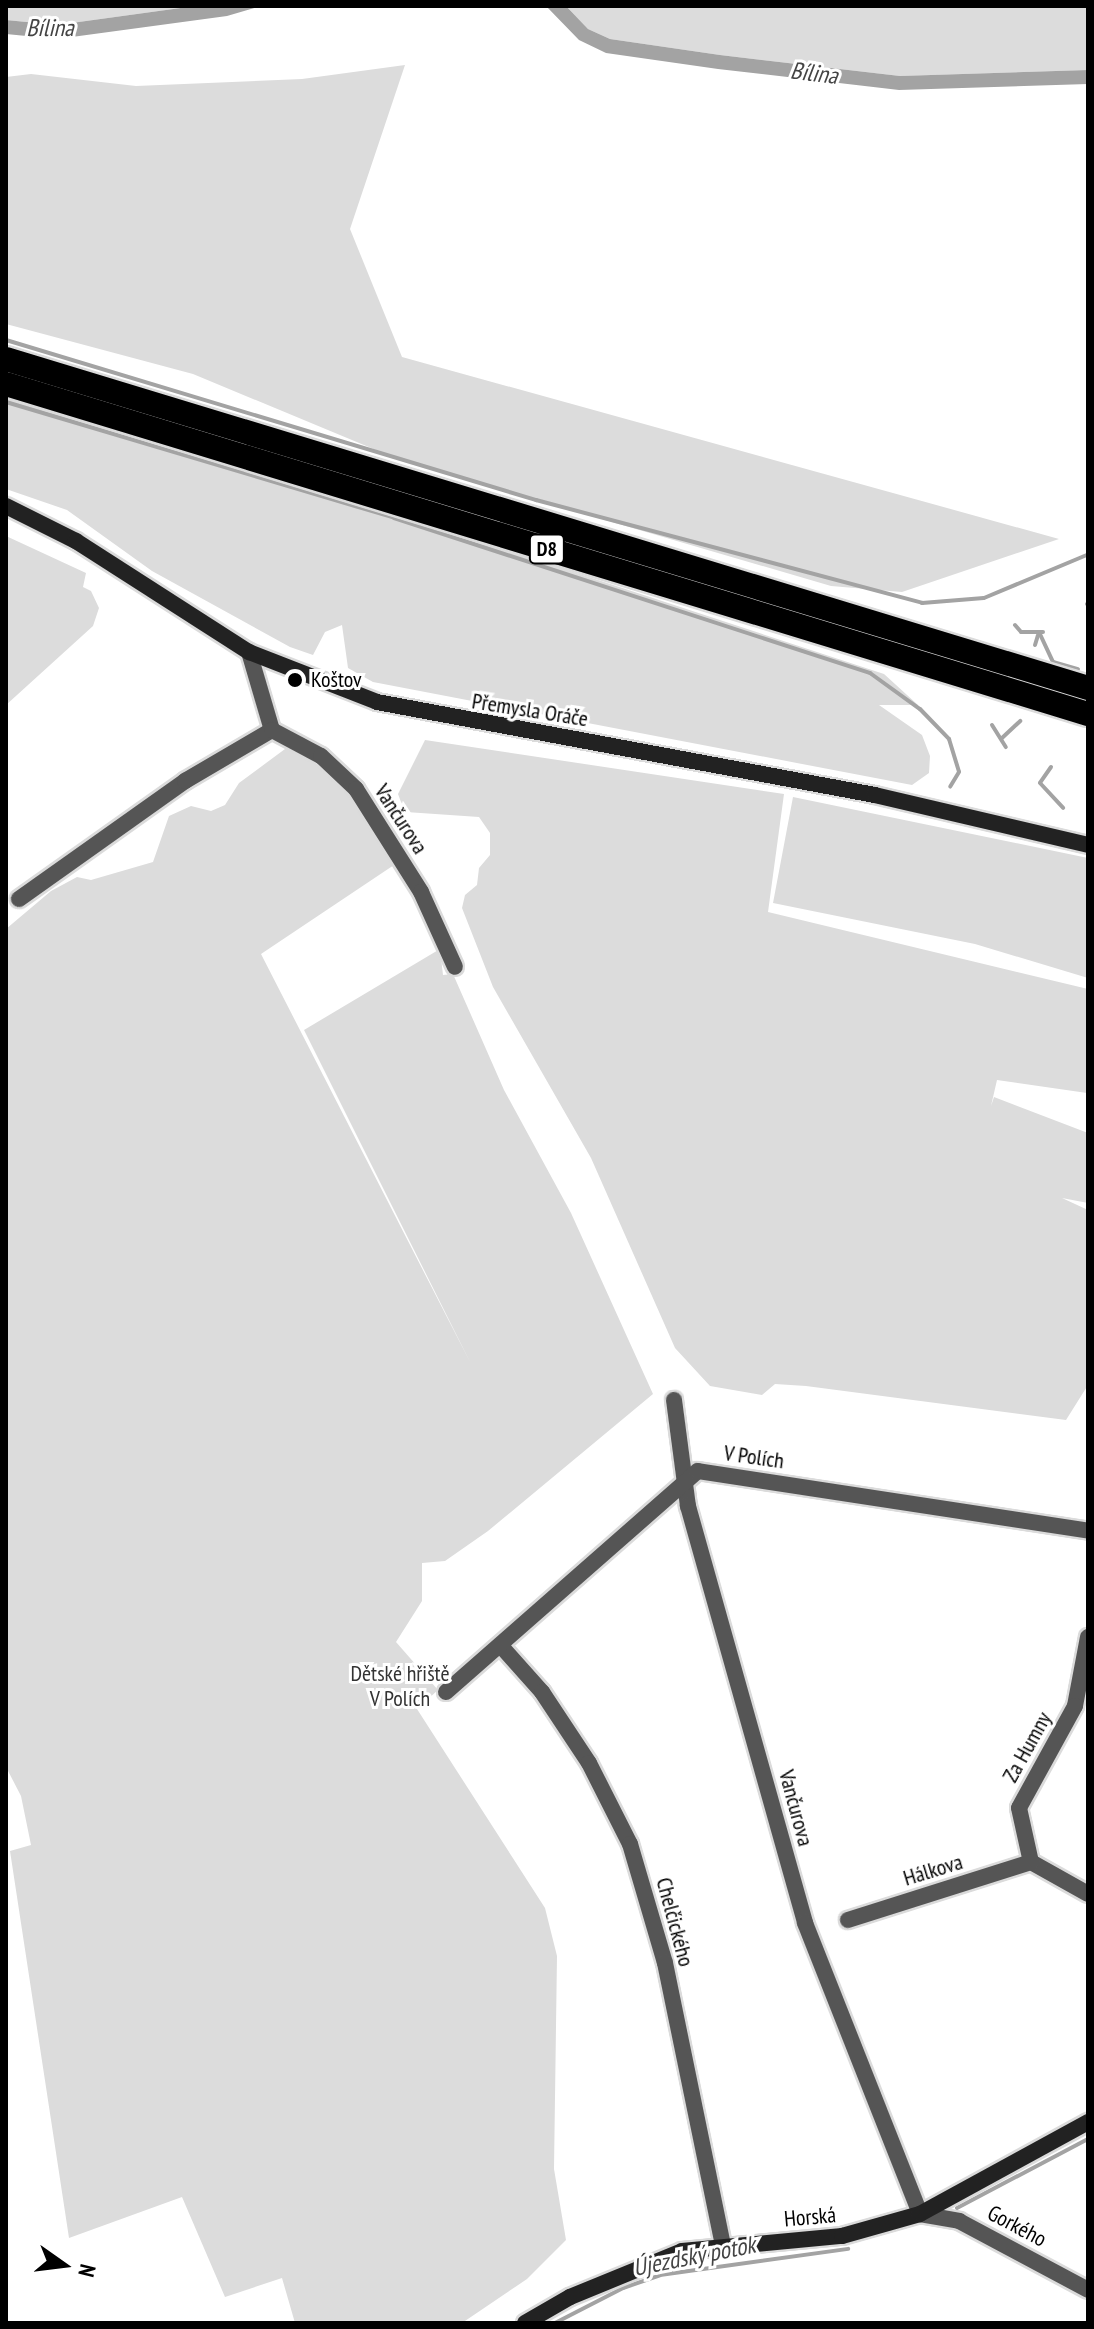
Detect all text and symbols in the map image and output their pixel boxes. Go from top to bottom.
water label: Bílina [26,14,74,42]
water label: Bílina [789,56,839,90]
road number: D8 [527,533,567,565]
place label: Koštov [311,667,362,693]
marker: Koštov [286,671,304,689]
street label: Přemysla Oráče [470,688,590,732]
street label: Vančurova [369,779,433,859]
street label: V Polích [722,1440,786,1474]
park label: Dětské hřiště V Polích [350,1660,450,1712]
street label: Za Humny [997,1707,1057,1787]
street label: Vančurova [773,1767,819,1849]
street label: Hálkova [900,1849,966,1891]
street label: Chelčického [650,1875,700,1969]
street label: Gorkého [983,2200,1051,2252]
street label: Horská [783,2202,837,2232]
north arrow [24,2225,104,2305]
water label: Újezdský potok [630,2230,758,2282]
text: N [72,2262,102,2280]

